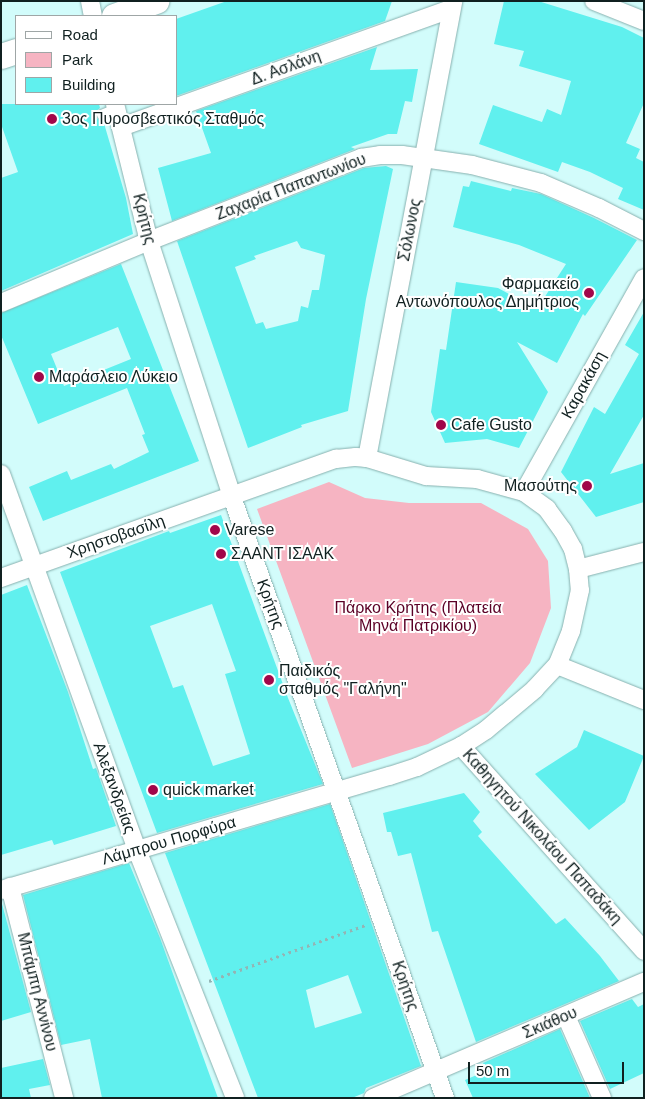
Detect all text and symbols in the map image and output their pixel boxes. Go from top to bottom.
legend [15,15,178,105]
text: Road [62,26,98,43]
street label: Δ. Ασλάνη [248,46,324,90]
text: Park [62,51,93,68]
text: Building [62,76,115,93]
place label: 3ος Πυροσβεστικός Σταθμός [62,109,264,129]
marker: 3ος Πυροσβεστικός Σταθμός [46,113,58,125]
street label: Ζαχαρία Παπαντωνίου [213,150,369,224]
street label: Κρήτης [128,192,160,246]
street label: Σόλωνος [395,197,425,263]
place label: Φαρμακείο Αντωνόπουλος Δημήτριος [395,274,579,312]
marker: Φαρμακείο Αντωνόπουλος Δημήτριος [583,287,595,299]
street label: Καρακάση [558,348,610,422]
place label: Μαράσλειο Λύκειο [49,367,179,387]
marker: Μαράσλειο Λύκειο [33,371,45,383]
place label: Cafe Gusto [451,415,532,435]
marker: Cafe Gusto [435,419,447,431]
place label: Μασούτης [504,476,577,496]
marker: Μασούτης [581,480,593,492]
street label: Χρηστοβασίλη [65,511,167,563]
place label: Varese [225,520,275,540]
marker: Varese [209,524,221,536]
place label: ΣΑΑΝΤ ΙΣΑΑΚ [231,544,334,564]
marker: ΣΑΑΝΤ ΙΣΑΑΚ [215,548,227,560]
street label: Κρήτης [252,576,288,632]
park label: Πάρκο Κρήτης (Πλατεία Μηνά Πατρικίου) [334,598,502,636]
place label: Παιδικός σταθμός "Γαλήνη" [279,661,407,699]
marker: Παιδικός σταθμός "Γαλήνη" [263,674,275,686]
street label: Αλεξανδρείας [89,740,139,836]
street label: Καθηγητού Νικολάου Παπαδάκη [458,745,626,929]
place label: quick market [163,780,254,800]
marker: quick market [147,784,159,796]
street label: Λάμπρου Πορφύρα [100,813,238,869]
street label: Μπάμπη Αννίνου [13,930,61,1054]
street label: Κρήτης [388,958,422,1014]
street label: Σκιάθου [520,1003,580,1043]
scale bar [470,1052,626,1084]
text: 50 m [476,1062,509,1079]

